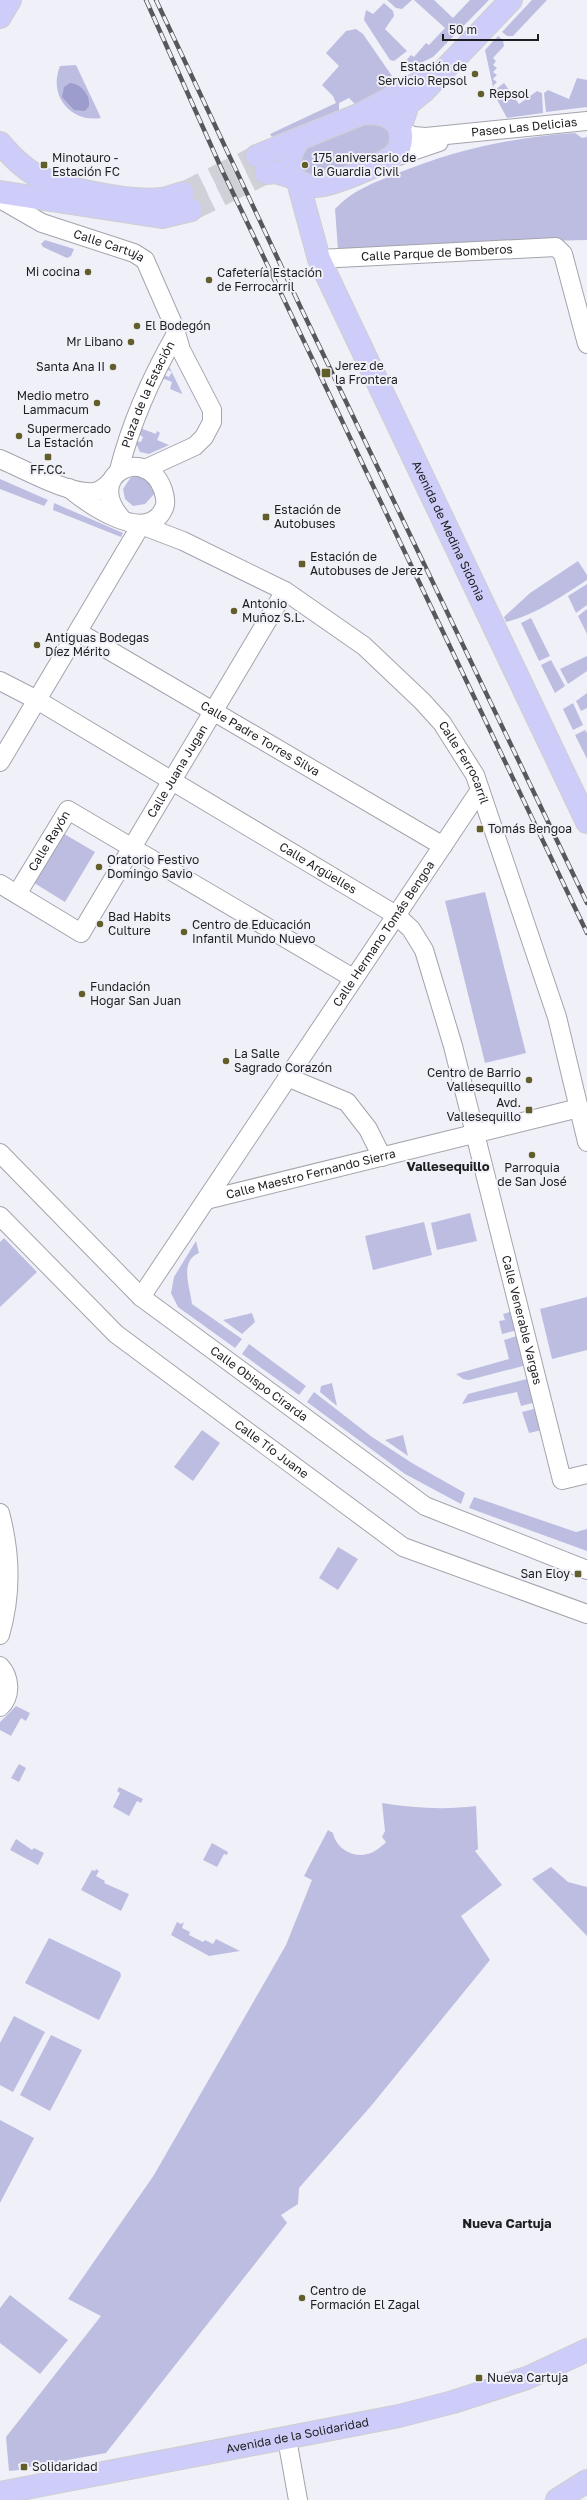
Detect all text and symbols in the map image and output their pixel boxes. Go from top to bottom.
scale bar [443,16,538,42]
text: 50 m [449,22,477,37]
place label: Estación de Servicio Repsol [378,59,467,88]
marker: Estación de Servicio Repsol [470,69,480,79]
place label: Repsol [489,86,529,101]
marker: Repsol [476,89,486,99]
street label: Paseo Las Delicias [470,114,578,139]
place label: Minotauro - Estación FC [52,150,120,179]
place label: 175 aniversario de la Guardia Civil [313,150,416,179]
marker: Minotauro - Estación FC [39,160,49,170]
marker: 175 aniversario de la Guardia Civil [300,160,310,170]
street label: Calle Cartuja [72,226,148,265]
street label: Calle Parque de Bomberos [361,241,513,264]
place label: Mi cocina [26,264,80,279]
place label: Cafetería Estación de Ferrocarril [217,265,322,294]
marker: Mi cocina [83,267,93,277]
marker: Cafetería Estación de Ferrocarril [204,275,214,285]
place label: El Bodegón [145,318,211,333]
marker: El Bodegón [132,321,142,331]
place label: Mr Libano [66,334,123,349]
marker: Mr Libano [126,337,136,347]
street label: Plaza de la Estación [118,338,178,450]
place label: Jerez de la Frontera [335,358,398,387]
place label: Santa Ana II [36,359,105,374]
marker: Santa Ana II [108,362,118,372]
marker: Jerez de la Frontera [320,367,332,379]
place label: Medio metro Lammacum [17,388,89,417]
marker: Medio metro Lammacum [92,398,102,408]
place label: Supermercado La Estación [27,421,111,450]
marker: Supermercado La Estación [14,431,24,441]
marker: FF.CC. [43,452,53,462]
street label: Avenida de Medina Sidonia [409,458,489,603]
place label: FF.CC. [30,462,66,477]
place label: Estación de Autobuses [274,502,341,531]
marker: Estación de Autobuses [261,512,271,522]
place label: Estación de Autobuses de Jerez [310,549,423,578]
marker: Estación de Autobuses de Jerez [297,559,307,569]
place label: Antonio Muñoz S.L. [242,596,305,625]
marker: Antonio Muñoz S.L. [229,606,239,616]
place label: Antiguas Bodegas Díez Mérito [45,630,149,659]
marker: Antiguas Bodegas Díez Mérito [32,640,42,650]
street label: Calle Padre Torres Silva [198,697,323,779]
street label: Calle Ferrocarril [436,718,492,806]
street label: Calle Juana Jugan [143,722,211,820]
street label: Calle Rayón [25,808,73,874]
place label: Tomás Bengoa [488,821,572,836]
marker: Tomás Bengoa [475,824,485,834]
street label: Calle Argüelles [277,839,360,897]
place label: Oratorio Festivo Domingo Savio [107,852,199,881]
street label: Calle Hermano Tomás Bengoa [329,858,438,1009]
marker: Oratorio Festivo Domingo Savio [94,862,104,872]
place label: Bad Habits Culture [108,909,171,938]
place label: Centro de Educación Infantil Mundo Nuevo [192,917,316,946]
marker: Bad Habits Culture [95,919,105,929]
marker: Centro de Educación Infantil Mundo Nuevo [179,927,189,937]
place label: Fundación Hogar San Juan [90,979,181,1008]
marker: Fundación Hogar San Juan [77,989,87,999]
place label: La Salle Sagrado Corazón [234,1046,332,1075]
marker: La Salle Sagrado Corazón [221,1056,231,1066]
place label: Centro de Barrio Vallesequillo [427,1065,521,1094]
marker: Centro de Barrio Vallesequillo [524,1075,534,1085]
place label: Avd. Vallesequillo [446,1095,521,1124]
marker: Avd. Vallesequillo [524,1105,534,1115]
street label: Calle Maestro Fernando Sierra [224,1145,397,1202]
marker: Parroquia de San José [527,1150,537,1160]
district label: Vallesequillo [407,1158,490,1174]
place label: Parroquia de San José [497,1160,567,1189]
street label: Calle Venerable Vargas [499,1254,546,1386]
street label: Calle Obispo Cirarda [208,1343,311,1424]
street label: Calle Tío Juane [232,1417,312,1481]
place label: San Eloy [520,1566,570,1581]
marker: San Eloy [573,1569,583,1579]
district label: Nueva Cartuja [462,2215,552,2231]
place label: Centro de Formación El Zagal [310,2283,420,2312]
marker: Centro de Formación El Zagal [297,2293,307,2303]
place label: Nueva Cartuja [487,2370,568,2385]
marker: Nueva Cartuja [474,2373,484,2383]
street label: Avenida de la Solidaridad [225,2414,370,2456]
place label: Solidaridad [32,2459,98,2474]
marker: Solidaridad [19,2462,29,2472]

